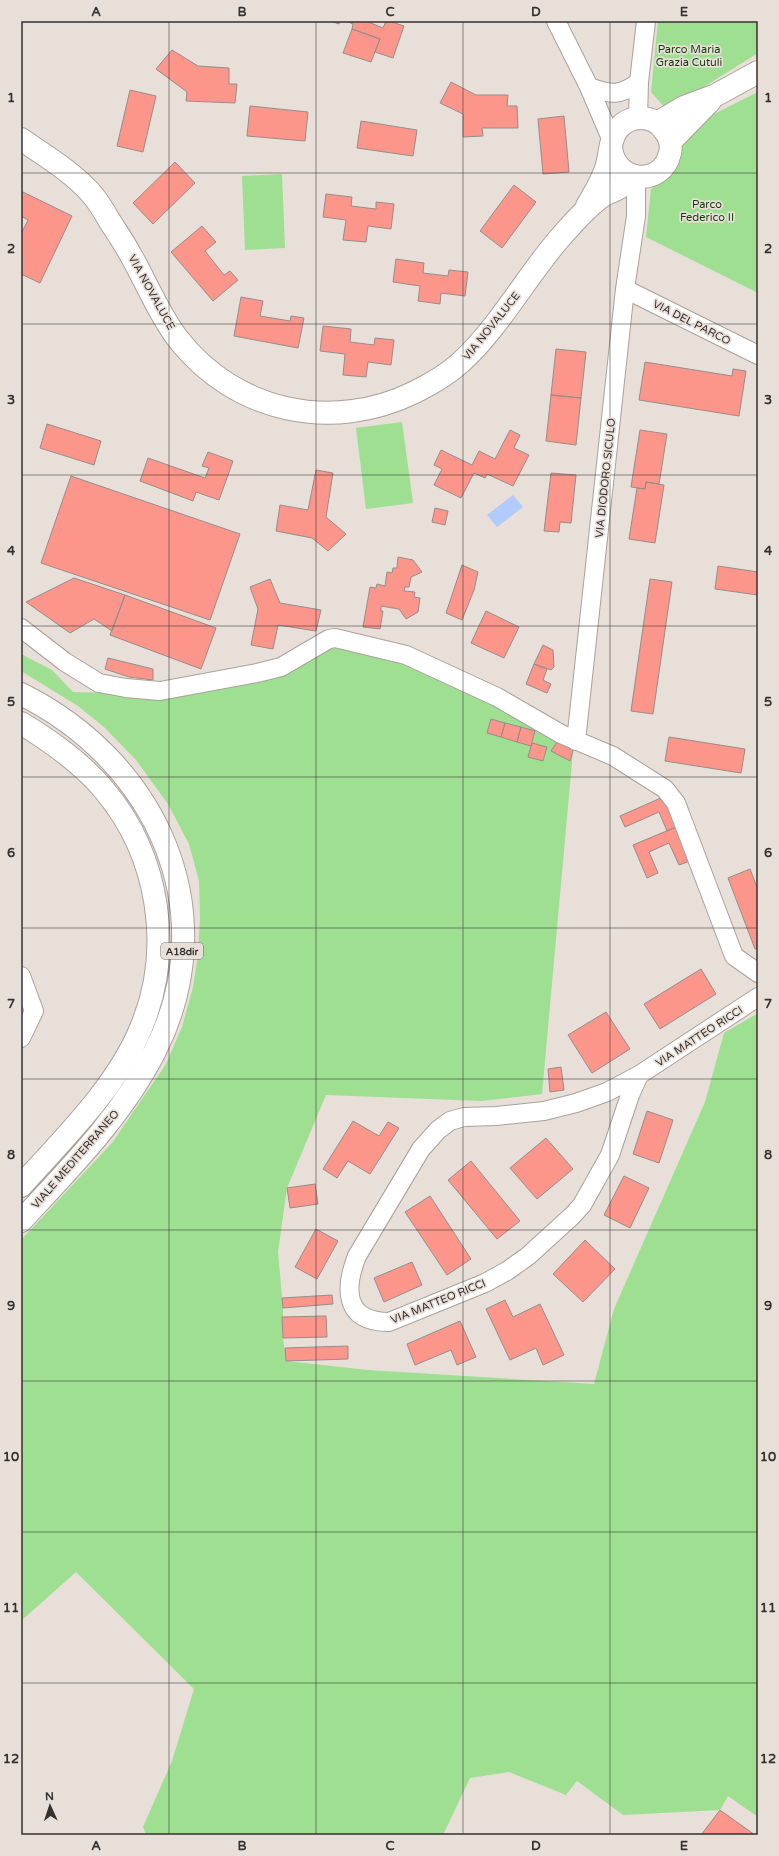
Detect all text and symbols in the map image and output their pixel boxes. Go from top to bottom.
text: A [91,4,101,20]
text: B [237,4,247,20]
text: C [385,4,395,20]
text: D [531,4,541,20]
text: E [680,4,688,20]
park label: Parco Maria Grazia Cutuli [656,43,722,69]
text: 1 [7,90,15,106]
text: 1 [764,90,772,106]
park label: Parco Federico II [680,198,734,224]
text: 2 [7,241,15,257]
text: 2 [764,241,772,257]
street label: VIA NOVALUCE [126,252,178,332]
street label: VIA NOVALUCE [460,290,523,363]
street label: VIA DEL PARCO [651,297,733,348]
text: 3 [7,392,15,408]
text: 3 [764,392,772,408]
street label: VIA DIODORO SICULO [593,418,618,538]
text: 4 [7,543,16,559]
text: 4 [764,543,773,559]
text: 5 [7,694,15,710]
text: 5 [764,694,772,710]
text: 6 [7,845,15,861]
text: 6 [764,845,772,861]
road number: A18dir [161,943,203,959]
text: 7 [7,996,15,1012]
text: 7 [764,996,772,1012]
street label: VIA MATTEO RICCI [653,1003,745,1069]
street label: VIALE MEDITERRANEO [29,1107,122,1211]
text: 8 [7,1147,15,1163]
text: 8 [764,1147,772,1163]
street label: VIA MATTEO RICCI [389,1276,488,1326]
text: 9 [7,1298,15,1314]
text: 9 [764,1298,772,1314]
text: 10 [3,1449,19,1465]
text: 10 [760,1449,776,1465]
text: 11 [3,1600,19,1616]
text: 11 [760,1600,776,1616]
text: 12 [3,1751,19,1767]
text: 12 [760,1751,776,1767]
north arrow [30,1786,70,1826]
text: N [45,1790,54,1803]
text: A [91,1838,101,1854]
text: B [237,1838,247,1854]
text: C [385,1838,395,1854]
text: D [531,1838,541,1854]
text: E [680,1838,688,1854]

